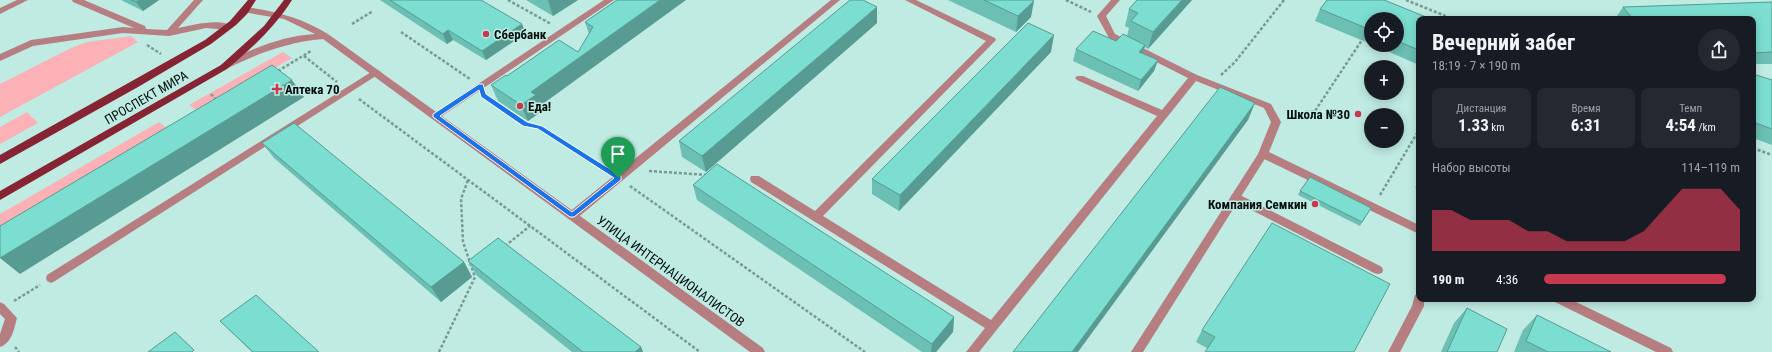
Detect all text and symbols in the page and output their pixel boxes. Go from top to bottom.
map controls [1364,12,1404,148]
button: locate [1364,12,1404,52]
place label: Сбербанк [494,27,547,42]
marker: Сбербанк [481,29,491,39]
button: share [1698,29,1740,71]
text: Вечерний забег [1432,30,1575,55]
text: 18:19 · 7 × 190 m [1432,58,1520,73]
button: + [1364,60,1404,100]
street label: ПРОСПЕКТ МИРА [102,67,191,127]
place label: Аптека 70 [285,82,340,97]
marker: Аптека 70 [272,84,282,94]
place label: Еда! [528,99,551,114]
marker: Еда! [515,101,525,111]
text: Дистанция [1456,102,1506,115]
text: Время [1571,102,1600,115]
text: Темп [1679,102,1702,115]
place label: Школа №30 [1287,107,1350,122]
button: − [1364,108,1404,148]
marker: Школа №30 [1353,109,1363,119]
text: 1.33 [1458,115,1489,135]
text: 6:31 [1571,115,1601,135]
text: 4:54 [1666,115,1696,135]
text: km [1489,121,1505,134]
text: /km [1696,121,1716,134]
pin [601,137,635,178]
icon: arrive [607,143,629,165]
text: Набор высоты [1432,160,1511,175]
text: 114–119 m [1681,160,1740,175]
place label: Компания Семкин [1208,197,1307,212]
marker: Компания Семкин [1310,199,1320,209]
street label: УЛИЦА ИНТЕРНАЦИОНАЛИСТОВ [594,213,747,330]
text: 190 m [1432,272,1464,287]
text: 4:36 [1496,272,1518,287]

